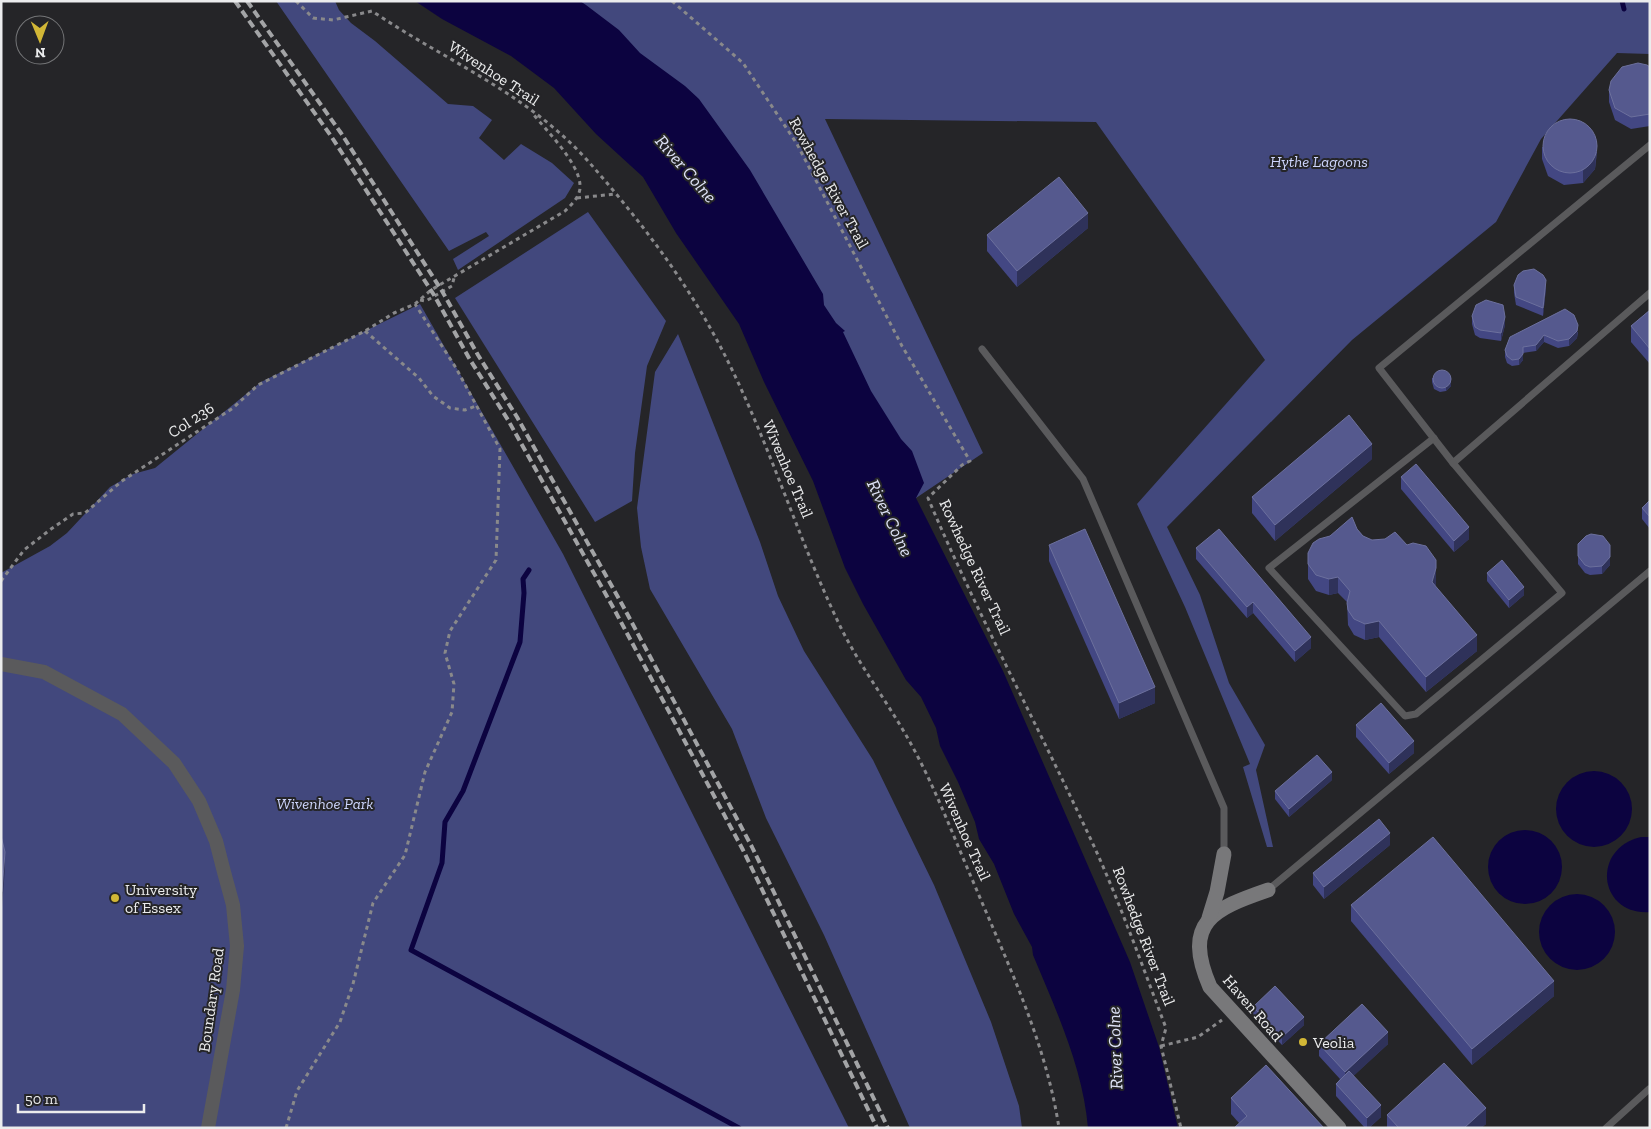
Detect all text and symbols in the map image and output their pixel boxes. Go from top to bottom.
north arrow [15,15,65,65]
street label: Wivenhoe Trail [445,37,543,109]
text: N [34,44,46,61]
street label: Rowhedge River Trail [785,114,873,252]
water label: River Colne [650,130,722,208]
park label: Hythe Lagoons [1270,152,1368,171]
street label: Col 236 [164,398,218,442]
street label: Wivenhoe Trail [759,417,817,521]
water label: River Colne [862,476,918,560]
street label: Rowhedge River Trail [935,496,1015,638]
street label: Wivenhoe Trail [935,780,995,884]
park label: Wivenhoe Park [277,794,373,813]
street label: Rowhedge River Trail [1109,864,1179,1008]
place label: University of Essex [125,880,198,917]
marker: University of Essex [109,892,121,904]
street label: Boundary Road [194,946,228,1053]
street label: Haven Road [1219,971,1287,1045]
water label: River Colne [1103,1006,1127,1090]
place label: Veolia [1312,1033,1355,1052]
marker: Veolia [1297,1036,1309,1048]
scale bar [18,1082,144,1114]
text: 50 m [25,1090,58,1108]

